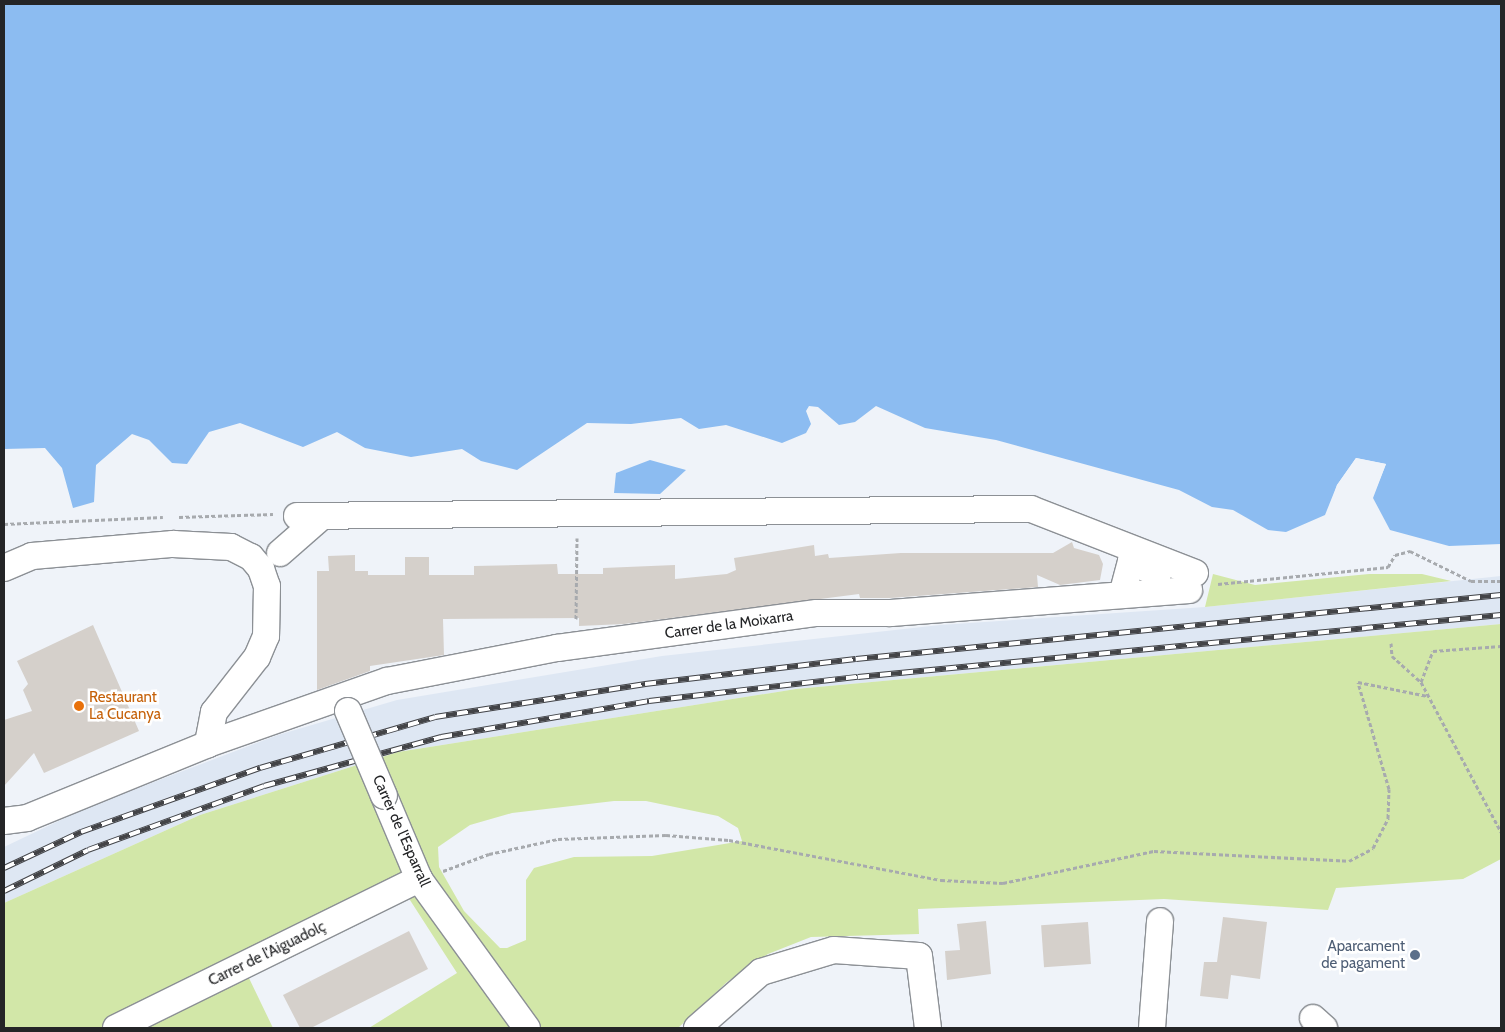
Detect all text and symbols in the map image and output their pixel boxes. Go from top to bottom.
street label: Carrer de la Moixarra [664,607,794,643]
place label: Restaurant La Cucanya [89,688,161,723]
marker: Restaurant La Cucanya [73,700,85,712]
street label: Carrer de l'Esparrall [368,772,434,890]
street label: Carrer de l'Aiguadolç [206,918,328,990]
place label: Aparcament de pagament [1321,937,1405,972]
marker: Aparcament de pagament [1409,949,1421,961]

